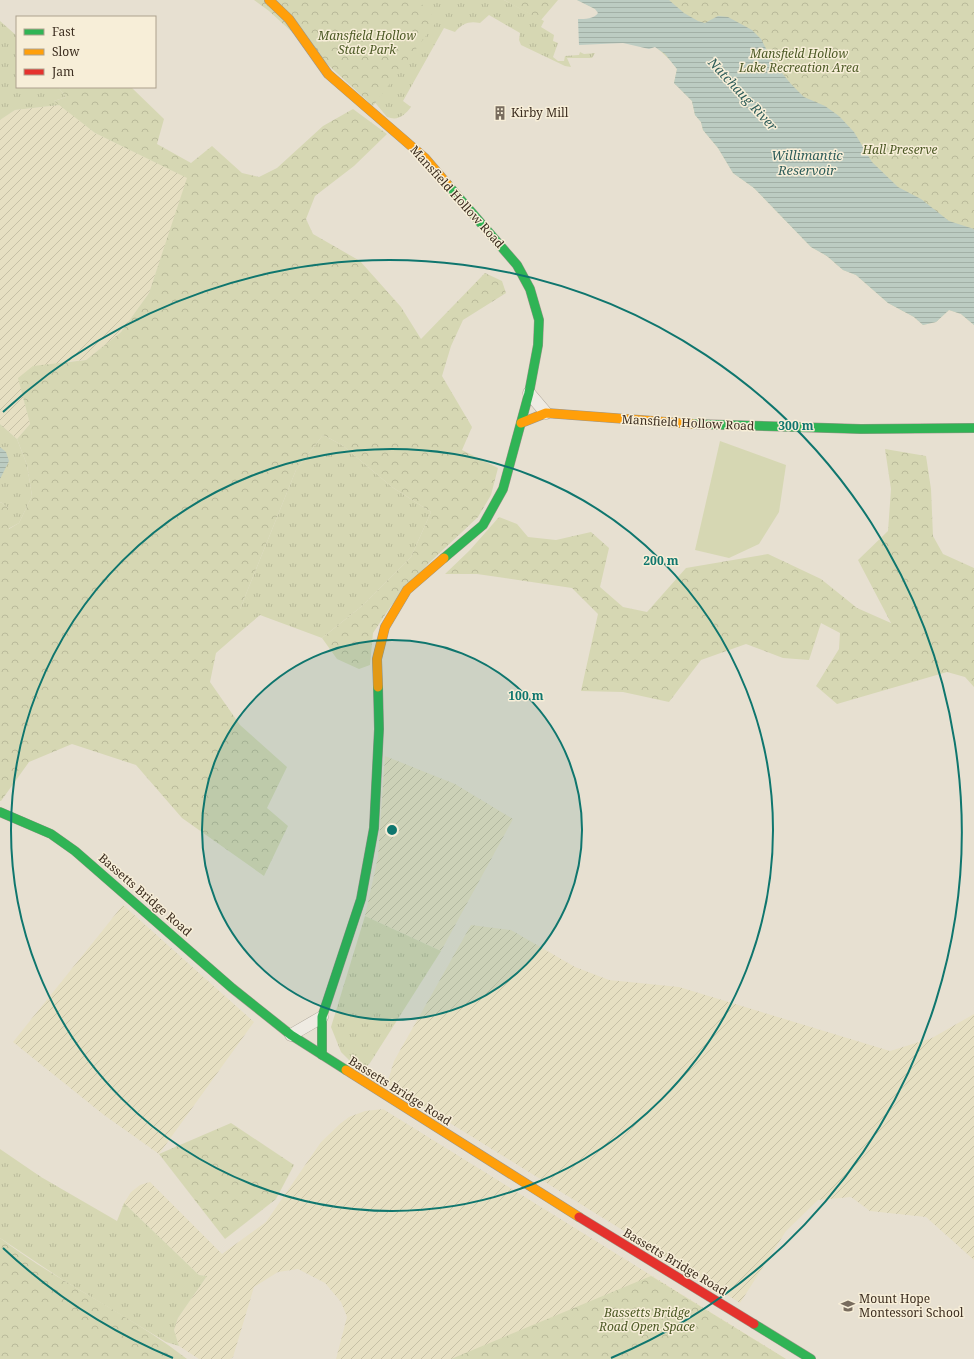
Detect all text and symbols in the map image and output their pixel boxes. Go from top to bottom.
legend [16,16,156,88]
text: Fast [52,23,75,40]
park label: Mansfield Hollow State Park [317,27,416,58]
text: Slow [52,43,80,60]
park label: Mansfield Hollow Lake Recreation Area [738,45,859,76]
water label: Natchaug River [704,53,782,135]
text: Jam [51,63,74,80]
place label: Kirby Mill [511,104,569,121]
building icon: Kirby Mill [492,105,508,121]
park label: Hall Preserve [861,141,938,158]
street label: Mansfield Hollow Road [407,142,509,252]
water label: Willimantic Reservoir [771,146,843,179]
street label: Mansfield Hollow Road [621,411,755,435]
text: 300 m [778,417,814,434]
text: 200 m [643,552,679,569]
text: 100 m [508,687,544,704]
centre of rings [385,823,399,837]
street label: Bassetts Bridge Road [95,849,196,940]
street label: Bassetts Bridge Road [346,1052,456,1130]
street label: Bassetts Bridge Road [620,1224,731,1300]
place label: Mount Hope Montessori School [859,1290,964,1321]
school or university icon: Mount Hope Montessori School [840,1298,856,1314]
park label: Bassetts Bridge Road Open Space [598,1304,695,1335]

